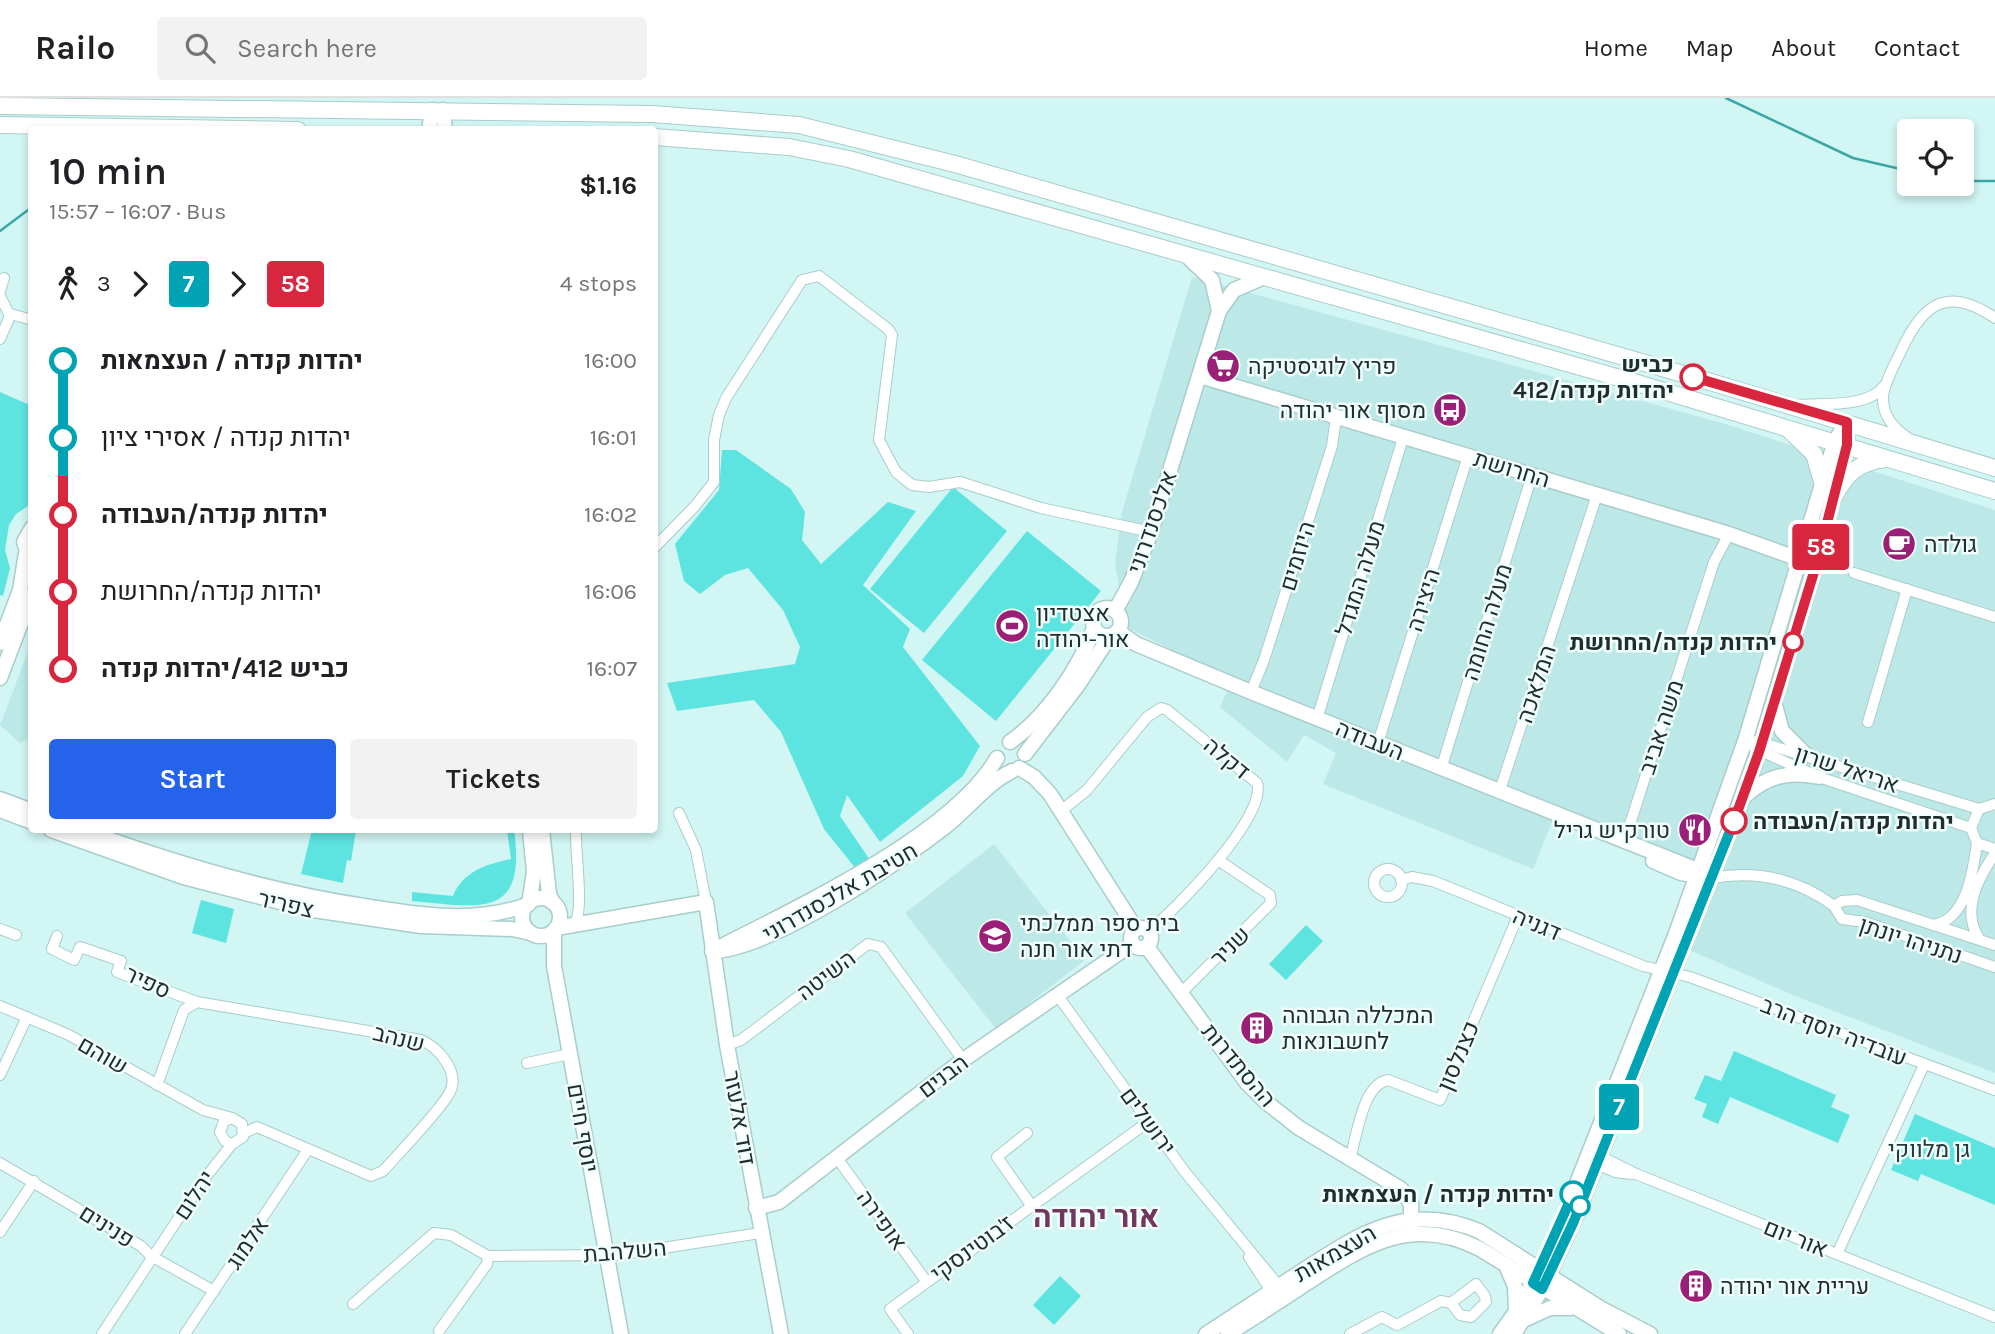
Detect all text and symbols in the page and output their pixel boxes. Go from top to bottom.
search box [157,17,647,80]
text: Railo [35,29,115,67]
icon: search [181,29,219,67]
text: Search here [237,33,377,64]
text: Home [1584,34,1648,62]
text: Map [1686,34,1733,62]
text: About [1771,34,1836,62]
text: Contact [1874,34,1960,62]
map controls [1897,119,1974,196]
button: locate [1897,119,1974,196]
text: 10 min [49,149,167,194]
text: $1.16 [579,170,637,201]
text: 15:57 – 16:07 · Bus [49,198,226,225]
icon: walk [49,265,87,303]
icon: forward [121,265,159,303]
icon: forward [219,265,257,303]
text: 3 [97,270,111,297]
text: 7 [183,270,195,298]
text: 58 [281,270,310,298]
text: 4 stops [560,270,637,297]
text: יהדות קנדה / העצמאות [101,345,363,376]
text: 16:00 [584,347,637,374]
supermarket icon: פריץ לוגיסטיקה [1204,347,1242,385]
place label: כביש 412/יהדות קנדה [1513,351,1674,404]
place label: פריץ לוגיסטיקה [1248,353,1396,380]
marker: כביש 412/יהדות קנדה [1680,364,1706,390]
bus stop icon: מסוף אור יהודה [1431,391,1469,429]
place label: מסוף אור יהודה [1280,397,1426,424]
text: יהדות קנדה / אסירי ציון [101,422,351,453]
text: 16:01 [590,424,637,451]
street label: החרושת [1471,445,1553,494]
street label: אלכסנדרוני [1122,467,1183,577]
text: יהדות קנדה/העבודה [101,499,328,530]
text: 16:02 [584,501,637,528]
street label: מעלה המגדל [1330,517,1391,639]
street label: היוזמים [1274,518,1321,594]
line badge: 58 [1790,524,1853,570]
cafe icon: גולדה [1880,525,1918,563]
place label: גולדה [1924,531,1977,558]
text: 58 [1806,533,1836,561]
street label: מעלה החומה [1457,560,1518,684]
street label: היצירה [1401,565,1446,635]
text: יהדות קנדה/החרושת [101,576,322,607]
text: 16:06 [584,578,637,605]
place label: אצטדיון אור-יהודה [1036,600,1130,653]
sports icon: אצטדיון אור-יהודה [993,607,1031,645]
place label: יהדות קנדה/החרושת [1570,629,1777,656]
marker: יהדות קנדה/החרושת [1783,632,1803,652]
street label: המלאכה [1511,642,1562,727]
text: כביש 412/יהדות קנדה [101,653,349,684]
text: 16:07 [586,655,637,682]
street label: משה אביב [1634,676,1689,778]
street label: העבודה [1332,715,1408,766]
street label: דקלה [1198,732,1255,785]
button: Start [49,739,336,819]
button: Tickets [350,739,637,819]
street label: אריאל שרון [1791,740,1902,799]
marker: יהדות קנדה/העבודה [1721,808,1747,834]
place label: יהדות קנדה/העבודה [1753,808,1954,835]
restaurant icon: טורקיש גריל [1676,811,1714,849]
place label: טורקיש גריל [1554,817,1670,844]
street label: חטיבת אלכסנדרוני [758,837,922,948]
street label: צפריר [255,885,316,924]
street label: דגניה [1509,902,1565,947]
place label: בית ספר ממלכתי דתי אור חנה [1020,910,1179,963]
street label: נתניהו יונתן [1856,911,1966,970]
school or university icon: בית ספר ממלכתי דתי אור חנה [976,917,1014,955]
street label: שניר [1205,921,1256,972]
street label: השיטה [792,945,861,1006]
street label: ספיר [121,960,175,1005]
street label: עובדיה יוסף הרב [1757,991,1911,1072]
place label: המכללה הגבוהה לחשבונאות [1282,1002,1433,1055]
building icon: המכללה הגבוהה לחשבונאות [1238,1009,1276,1047]
street label: כצנלסון [1432,1017,1485,1095]
street label: ההסתדרות [1196,1018,1281,1112]
street label: שנהב [370,1019,427,1058]
street label: שוהם [73,1030,133,1080]
street label: הבנים [913,1049,974,1104]
street label: דוד אלעזר [718,1069,761,1167]
street label: יוסף חיים [561,1081,604,1175]
street label: ירושלים [1114,1082,1181,1160]
line badge: 7 [1596,1084,1642,1130]
text: 7 [1613,1093,1625,1121]
park label: גן מלווקי [1888,1136,1970,1163]
street label: יהלום [168,1165,221,1225]
place label: יהדות קנדה / העצמאות [1322,1181,1554,1208]
marker: יהדות קנדה / העצמאות [1560,1181,1586,1207]
street label: אופירה [851,1185,912,1256]
unlabelled marker [1570,1196,1590,1216]
street label: פנינים [74,1199,139,1254]
district label: אור יהודה [1033,1199,1159,1235]
street label: ז'בוטינסקי [926,1209,1019,1287]
street label: אלמוג [220,1212,274,1274]
street label: אור יום [1760,1213,1832,1263]
street label: העצמאות [1290,1219,1381,1288]
street label: השלהבת [582,1234,668,1269]
building icon: עריית אור יהודה [1677,1267,1715,1305]
place label: עריית אור יהודה [1720,1273,1869,1300]

